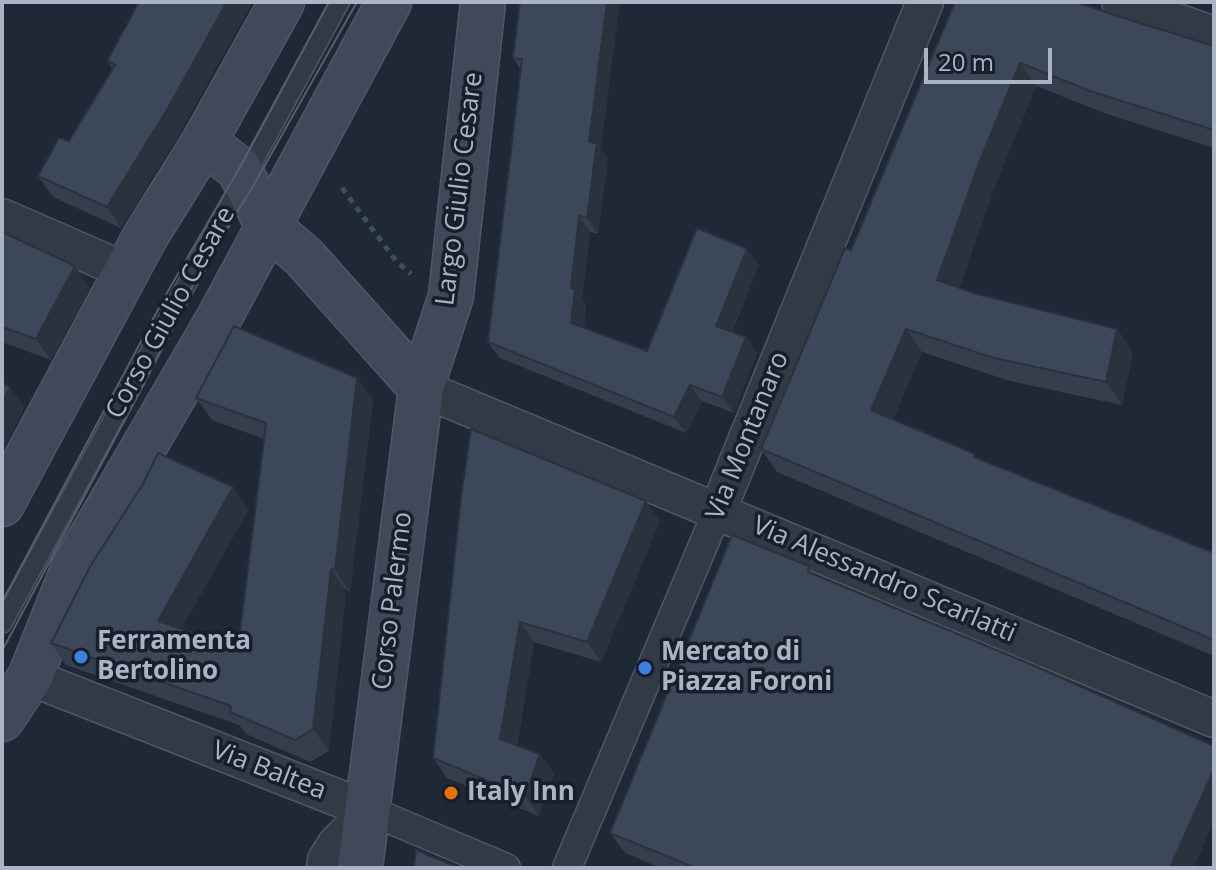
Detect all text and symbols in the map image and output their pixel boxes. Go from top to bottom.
scale bar [928,32,1056,82]
text: 20 m [938,45,994,78]
street label: Largo Giulio Cesare [430,70,490,308]
street label: Corso Giulio Cesare [100,202,242,424]
street label: Via Montanaro [700,347,796,525]
street label: Corso Palermo [367,510,419,692]
street label: Via Alessandro Scarlatti [748,510,1020,650]
place label: Ferramenta Bertolino [97,626,251,688]
place label: Mercato di Piazza Foroni [661,637,832,698]
marker: Ferramenta Bertolino [72,648,90,666]
marker: Mercato di Piazza Foroni [636,659,654,677]
street label: Via Baltea [208,735,330,807]
place label: Italy Inn [467,777,575,809]
marker: Italy Inn [442,784,460,802]

